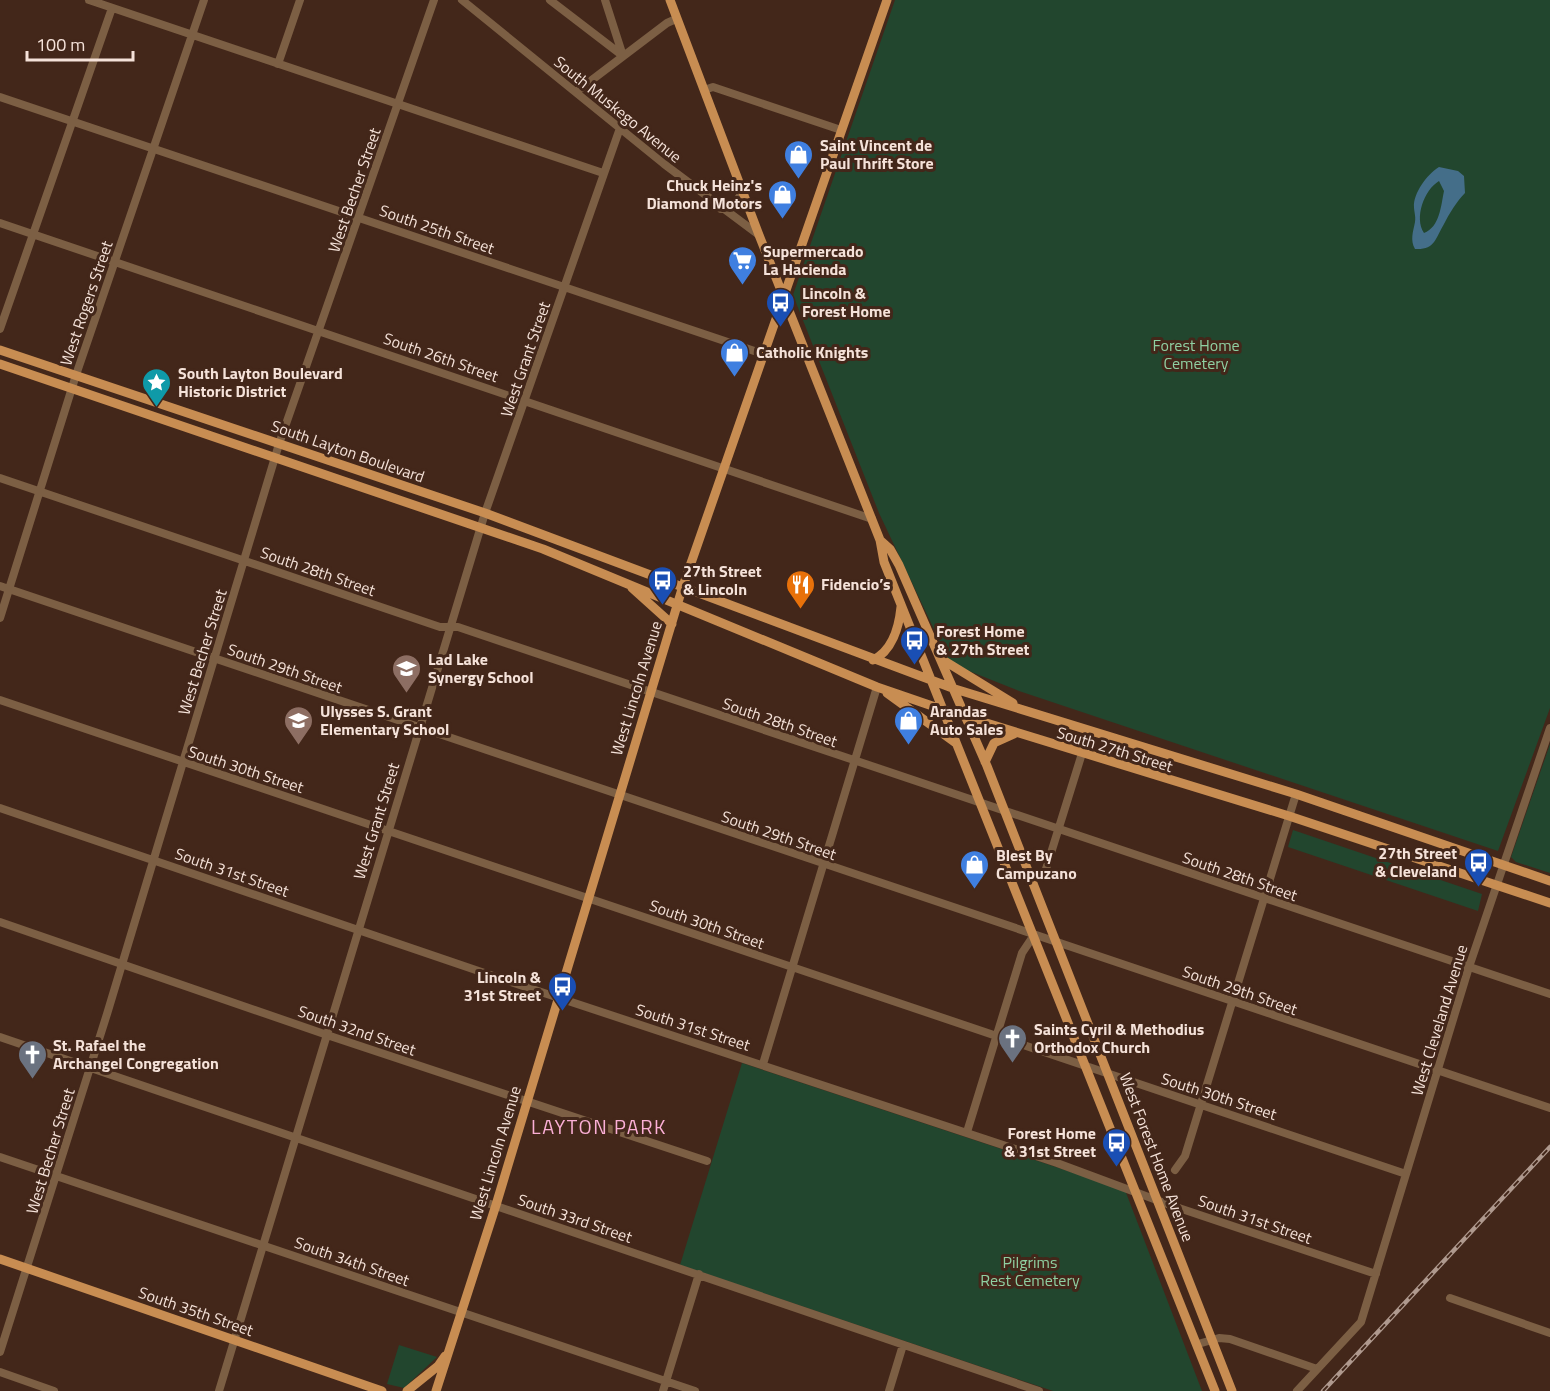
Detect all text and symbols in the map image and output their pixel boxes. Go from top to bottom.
scale bar [27,24,134,62]
text: 100 m [36,31,85,58]
street label: South Muskego Avenue [549,50,687,168]
street label: West Becher Street [321,124,387,256]
place label: Saint Vincent de Paul Thrift Store [820,133,934,175]
shop icon: Saint Vincent de Paul Thrift Store [783,138,815,180]
place label: Chuck Heinz's Diamond Motors [646,173,762,215]
shop icon: Chuck Heinz's Diamond Motors [767,178,799,220]
street label: South 25th Street [376,198,498,260]
street label: West Rogers Street [53,237,119,369]
place label: Supermercado La Hacienda [763,239,864,281]
supermarket icon: Supermercado La Hacienda [726,244,758,286]
place label: Lincoln & Forest Home [802,281,891,323]
bus stop icon: Lincoln & Forest Home [765,286,797,328]
street label: West Grant Street [494,298,556,420]
street label: South 26th Street [380,326,502,388]
park label: Forest Home Cemetery [1152,333,1240,375]
shop icon: Catholic Knights [719,336,751,378]
place label: Catholic Knights [756,340,868,364]
place label: South Layton Boulevard Historic District [178,361,343,403]
place icon: South Layton Boulevard Historic District [141,366,173,408]
street label: South Layton Boulevard [268,413,428,489]
street label: South 28th Street [257,540,379,602]
place label: 27th Street & Lincoln [683,559,762,601]
bus stop icon: 27th Street & Lincoln [646,564,678,606]
restaurant icon: Fidencio’s [784,568,816,610]
place label: Fidencio’s [821,572,891,596]
street label: West Becher Street [171,586,233,718]
street label: West Lincoln Avenue [604,618,668,758]
place label: Forest Home & 27th Street [936,619,1030,661]
bus stop icon: Forest Home & 27th Street [899,624,931,666]
street label: South 29th Street [224,637,346,699]
place label: Lad Lake Synergy School [428,647,534,689]
school or university icon: Lad Lake Synergy School [391,652,423,694]
street label: South 28th Street [719,691,841,753]
place label: Ulysses S. Grant Elementary School [320,699,449,741]
place label: Arandas Auto Sales [930,699,1003,741]
school or university icon: Ulysses S. Grant Elementary School [283,704,315,746]
shop icon: Arandas Auto Sales [893,704,925,746]
street label: South 27th Street [1054,720,1176,778]
street label: South 30th Street [185,739,307,799]
street label: West Grant Street [347,759,405,882]
street label: South 29th Street [718,804,840,866]
street label: South 31st Street [172,841,293,903]
place label: 27th Street & Cleveland [1375,841,1457,883]
place label: Blest By Campuzano [996,843,1077,885]
street label: South 28th Street [1179,845,1301,907]
bus stop icon: 27th Street & Cleveland [1462,846,1494,888]
shop icon: Blest By Campuzano [959,848,991,890]
street label: South 30th Street [646,893,768,955]
street label: West Cleveland Avenue [1405,941,1473,1099]
street label: South 29th Street [1179,959,1301,1021]
place label: Lincoln & 31st Street [464,965,542,1007]
bus stop icon: Lincoln & 31st Street [546,970,578,1012]
street label: South 31st Street [633,997,754,1057]
street label: South 32nd Street [295,999,419,1062]
place label: Saints Cyril & Methodius Orthodox Church [1034,1017,1204,1059]
church icon: Saints Cyril & Methodius Orthodox Church [997,1022,1029,1064]
place label: St. Rafael the Archangel Congregation [53,1033,219,1075]
church icon: St. Rafael the Archangel Congregation [16,1038,48,1080]
street label: South 30th Street [1158,1066,1280,1126]
street label: West Forest Home Avenue [1114,1069,1200,1245]
street label: West Lincoln Avenue [463,1083,527,1223]
street label: West Becher Street [19,1085,81,1217]
district label: LAYTON PARK [531,1111,667,1142]
place label: Forest Home & 31st Street [1004,1121,1096,1163]
bus stop icon: Forest Home & 31st Street [1101,1126,1133,1168]
street label: South 33rd Street [514,1187,636,1249]
street label: South 31st Street [1195,1188,1316,1250]
street label: South 34th Street [291,1230,413,1292]
park label: Pilgrims Rest Cemetery [980,1250,1080,1292]
street label: South 35th Street [135,1280,257,1342]

